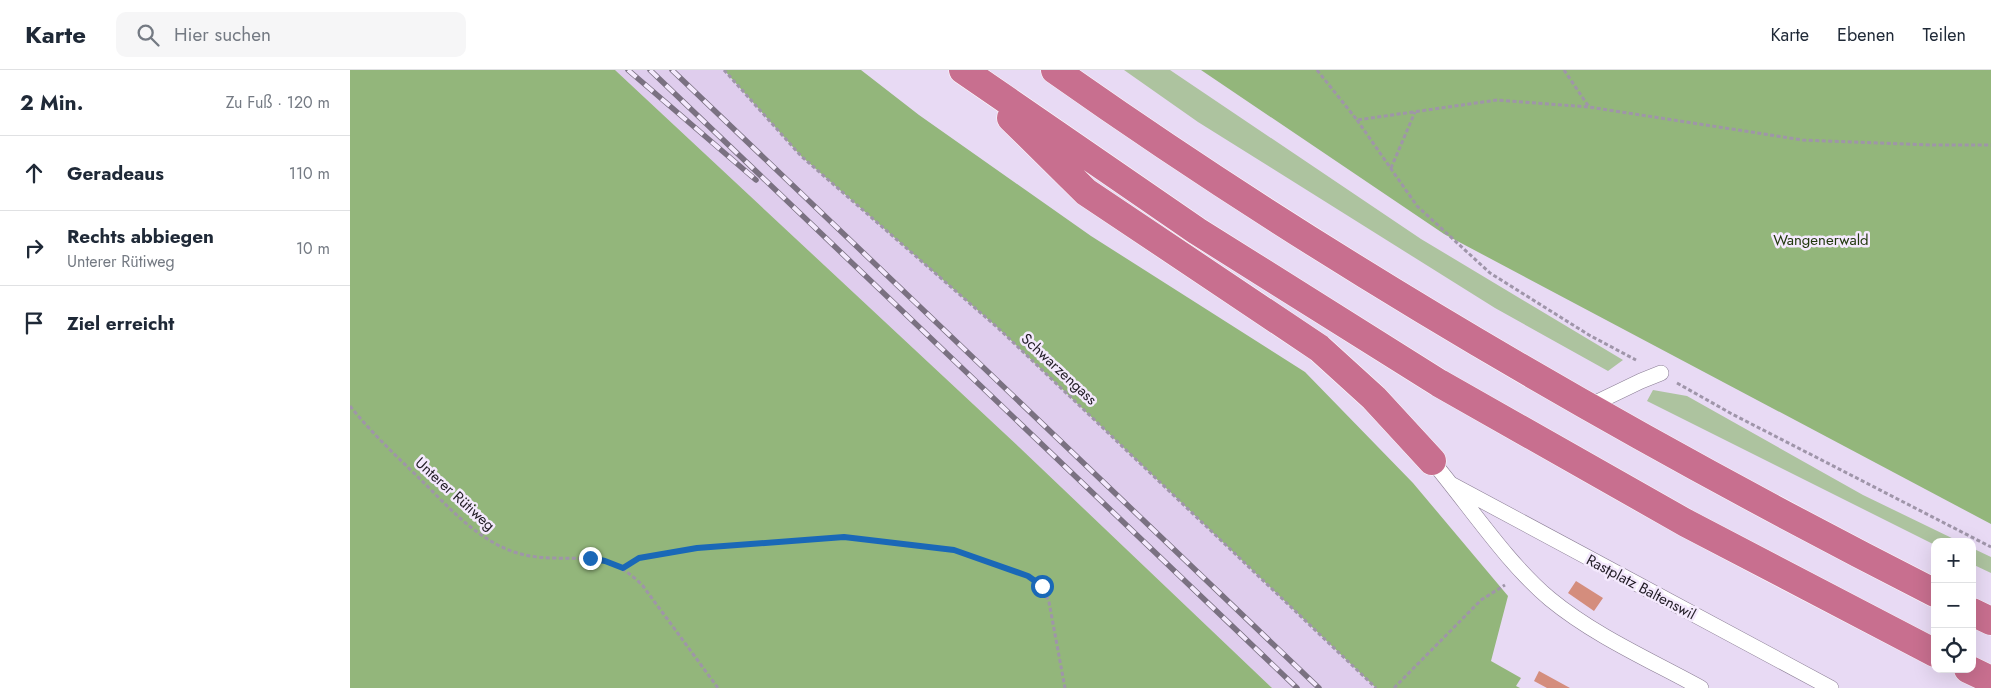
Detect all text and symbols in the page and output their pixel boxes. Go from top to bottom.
search box [116,12,466,57]
text: Karte [25,17,86,52]
icon: search [134,21,162,49]
text: Hier suchen [174,21,271,48]
text: Karte [1770,22,1809,48]
text: Ebenen [1837,22,1895,48]
text: Teilen [1923,22,1966,48]
text: 2 Min. [20,88,83,118]
text: Zu Fuß · 120 m [226,91,330,114]
icon: ahead [20,159,48,187]
text: Geradeaus [67,160,164,187]
text: 110 m [289,162,330,185]
text: Rechts abbiegen [67,223,214,250]
park label: Wangenerwald [1773,229,1869,251]
icon: right [20,234,48,262]
text: 10 m [296,237,330,260]
text: Unterer Rütiweg [67,250,175,273]
icon: arrive [20,309,48,337]
text: Ziel erreicht [67,310,174,337]
street label: Schwarzengass [1016,328,1102,410]
street label: Unterer Rütiweg [410,452,500,536]
map controls [1931,538,1976,673]
button: + [1931,538,1976,583]
route end [579,547,602,570]
street label: Rastplatz Baltenswil [1582,549,1700,625]
route start [1031,575,1054,598]
button: − [1931,583,1976,628]
button: locate [1931,628,1976,673]

